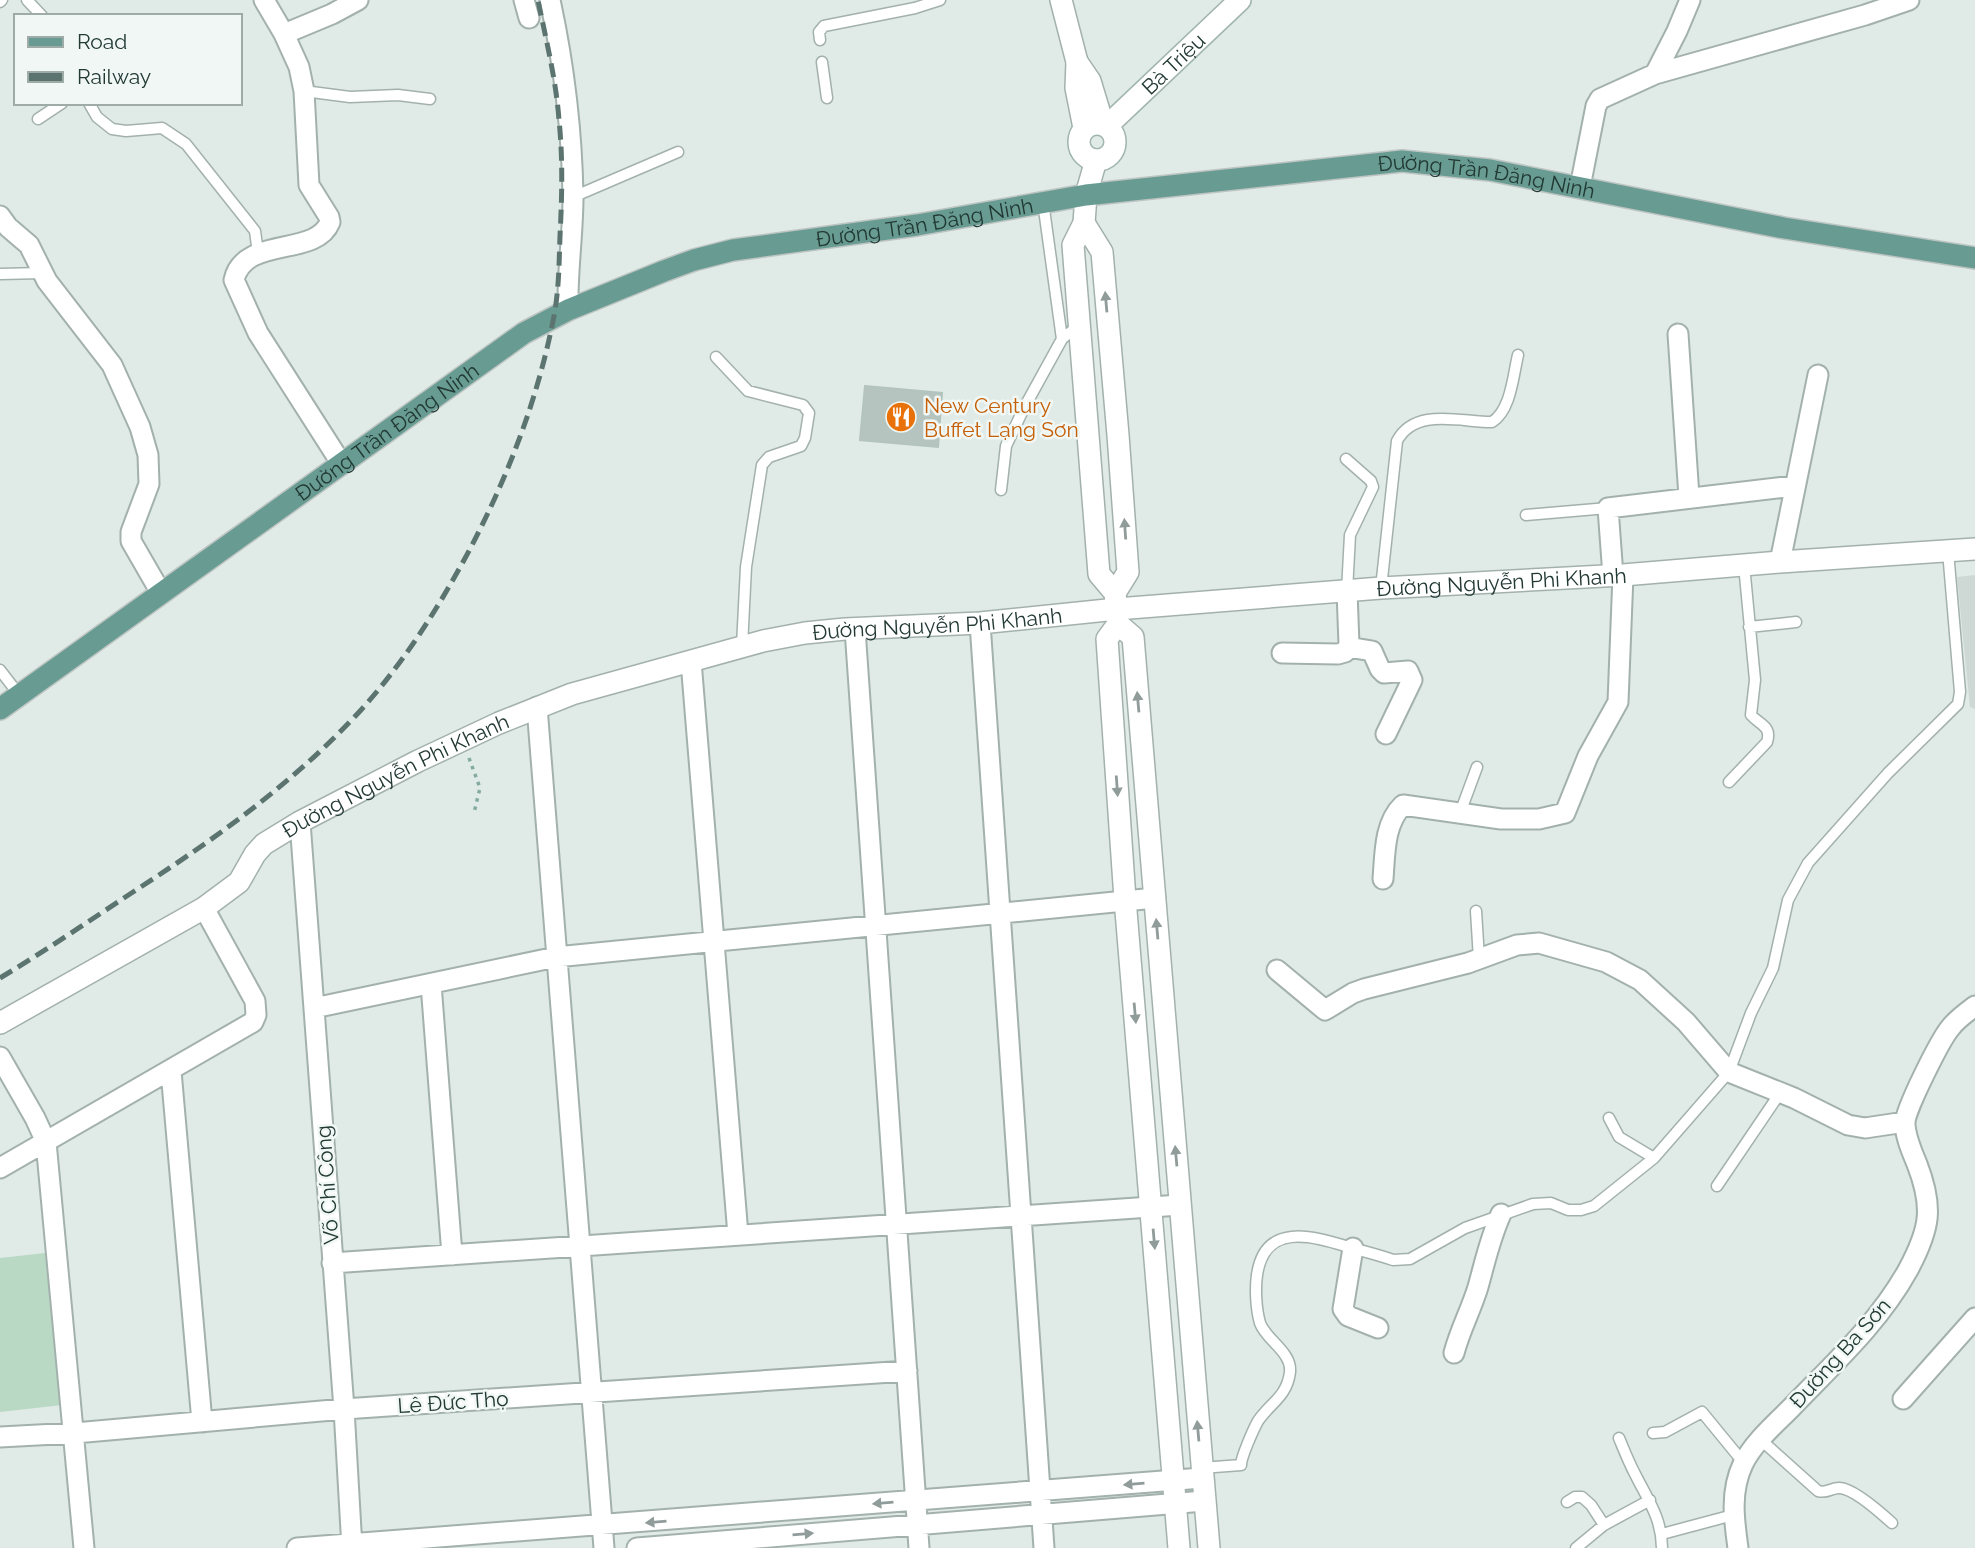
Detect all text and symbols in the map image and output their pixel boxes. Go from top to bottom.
legend [14,14,242,105]
street label: Bà Triệu [1136,28,1210,99]
text: Road [77,29,127,54]
text: Railway [77,64,151,89]
street label: Đường Trần Đăng Ninh [1376,148,1597,203]
street label: Đường Trần Đăng Ninh [814,192,1035,251]
one-way arrow [1100,291,1111,313]
street label: Đường Trần Đăng Ninh [290,357,483,506]
place label: New Century Buffet Lạng Sơn [924,393,1079,442]
restaurant icon: New Century Buffet Lạng Sơn [884,400,918,434]
one-way arrow [1119,518,1130,540]
street label: Đường Nguyễn Phi Khanh [1376,562,1627,601]
street label: Đường Nguyễn Phi Khanh [811,602,1063,645]
one-way arrow [1132,691,1143,713]
street label: Đường Nguyễn Phi Khanh [277,708,512,843]
one-way arrow [1112,775,1123,797]
one-way arrow [1151,918,1162,940]
one-way arrow [1130,1002,1141,1024]
street label: Võ Chí Công [310,1125,344,1245]
one-way arrow [1170,1144,1181,1166]
one-way arrow [1149,1229,1160,1251]
street label: Đường Ba Sơn [1784,1293,1896,1413]
street label: Lê Đức Thọ [397,1386,509,1418]
one-way arrow [1192,1420,1203,1442]
one-way arrow [1123,1479,1145,1490]
one-way arrow [872,1498,894,1509]
one-way arrow [645,1517,667,1528]
one-way arrow [792,1528,814,1539]

